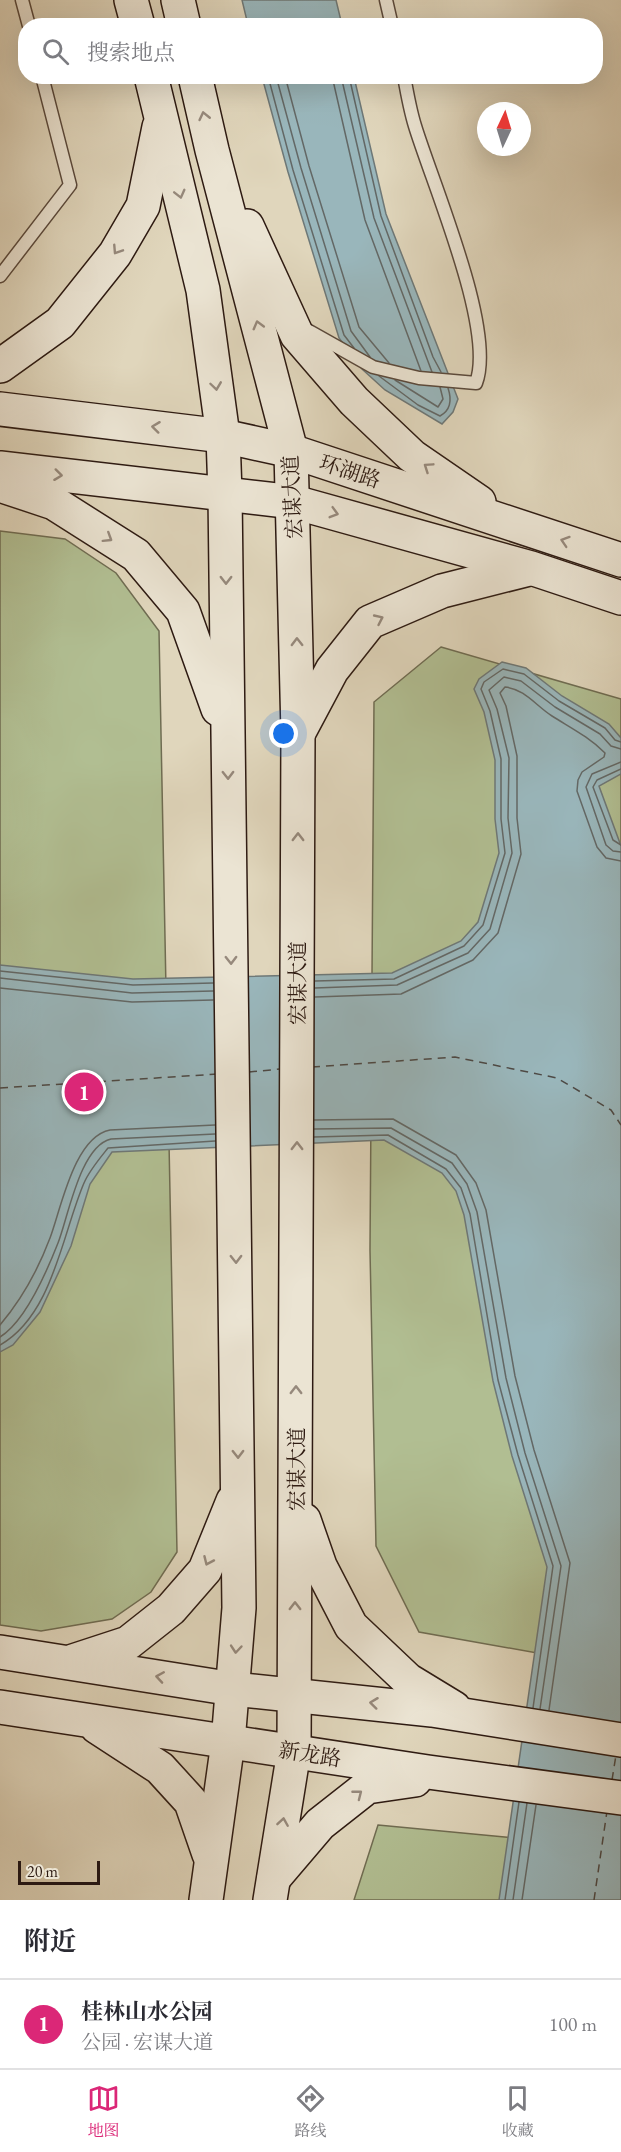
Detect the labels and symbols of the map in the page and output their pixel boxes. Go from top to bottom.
north arrow [477,102,531,156]
one-way arrow [198,111,211,121]
one-way arrow [172,189,185,199]
one-way arrow [113,244,125,254]
one-way arrow [253,320,265,331]
one-way arrow [209,381,222,390]
one-way arrow [152,422,161,434]
street label: 环湖路 [316,448,384,494]
street label: 宏谋大道 [276,454,308,540]
one-way arrow [423,463,434,474]
one-way arrow [54,468,63,481]
one-way arrow [328,506,339,518]
one-way arrow [102,530,113,541]
one-way arrow [560,536,571,549]
one-way arrow [220,576,232,585]
one-way arrow [373,614,384,626]
one-way arrow [290,637,303,646]
your location [269,719,298,748]
one-way arrow [221,771,234,780]
one-way arrow [292,832,304,841]
street label: 宏谋大道 [284,941,311,1025]
one-way arrow [224,955,237,964]
pin: 1 [64,1070,104,1114]
one-way arrow [291,1142,303,1151]
one-way arrow [230,1254,242,1263]
one-way arrow [290,1386,303,1395]
street label: 宏谋大道 [283,1427,310,1511]
one-way arrow [232,1449,244,1458]
one-way arrow [203,1555,215,1566]
one-way arrow [289,1602,301,1611]
one-way arrow [230,1644,243,1653]
one-way arrow [155,1672,164,1684]
one-way arrow [370,1698,379,1710]
street label: 新龙路 [277,1736,343,1772]
one-way arrow [352,1790,363,1801]
one-way arrow [276,1817,289,1827]
scale bar [18,1858,100,1886]

